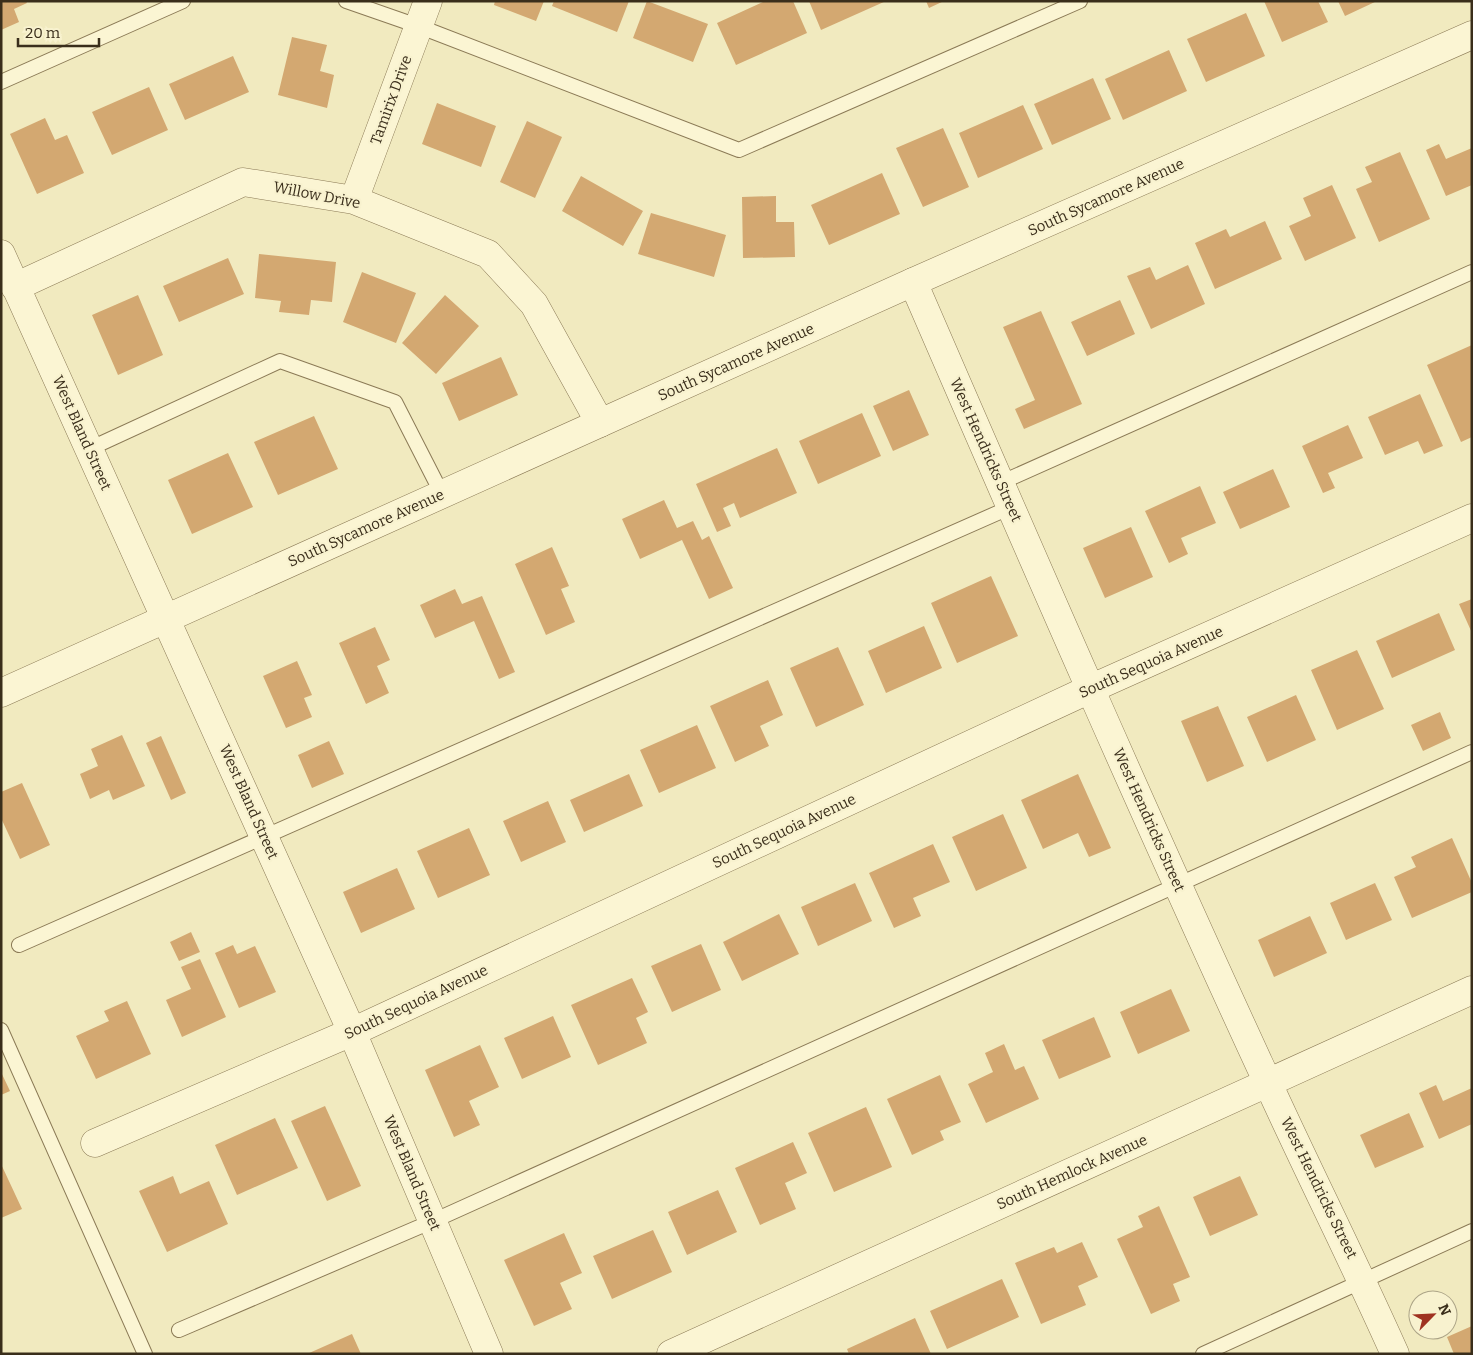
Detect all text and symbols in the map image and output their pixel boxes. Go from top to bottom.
scale bar [18,15,99,47]
text: 20 m [25,24,61,42]
street label: Tamirix Drive [367,53,415,147]
street label: South Sycamore Avenue [1025,154,1187,240]
street label: Willow Drive [272,178,362,212]
street label: South Sycamore Avenue [655,319,817,405]
street label: West Bland Street [49,373,116,494]
street label: West Hendricks Street [946,375,1026,525]
street label: South Sycamore Avenue [285,485,447,571]
street label: South Sequoia Avenue [1076,622,1226,702]
street label: West Bland Street [216,742,283,863]
street label: West Hendricks Street [1109,745,1189,895]
street label: South Sequoia Avenue [709,790,859,872]
street label: South Sequoia Avenue [341,961,491,1043]
street label: West Bland Street [380,1113,445,1234]
street label: West Hendricks Street [1277,1114,1361,1262]
street label: South Hemlock Avenue [994,1131,1150,1213]
north arrow [1408,1290,1458,1340]
text: N [1434,1302,1454,1318]

